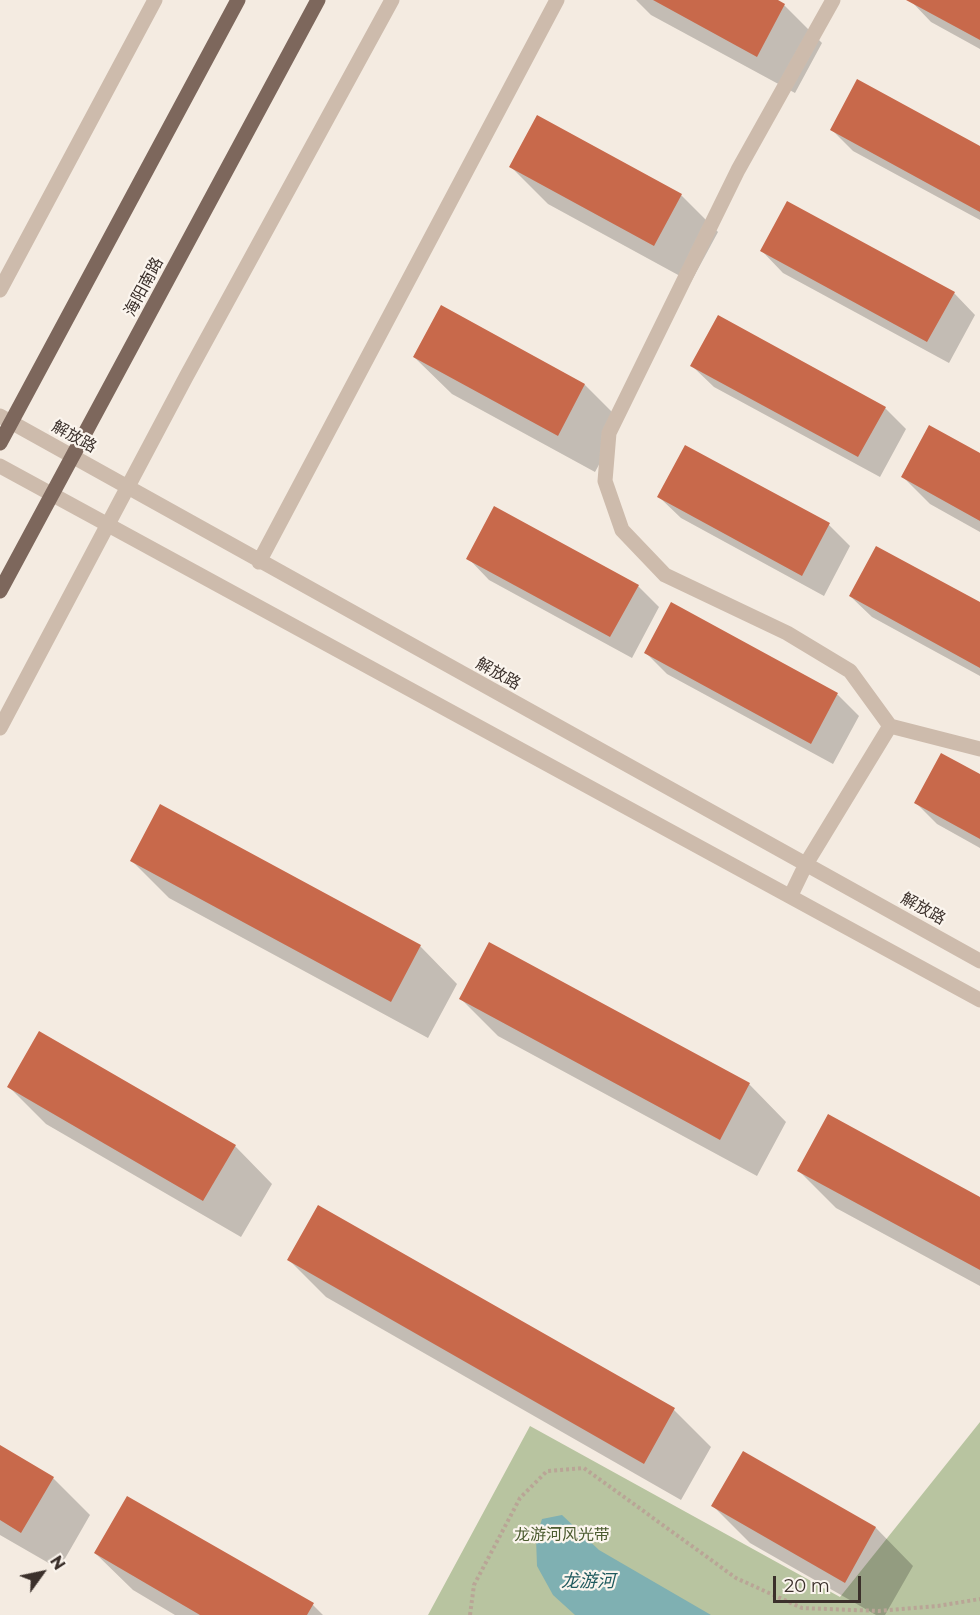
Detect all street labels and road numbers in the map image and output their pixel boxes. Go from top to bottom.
street label: 海阳南路 [121,254,167,320]
street label: 解放路 [48,417,100,457]
street label: 解放路 [472,654,524,694]
street label: 解放路 [897,889,949,929]

